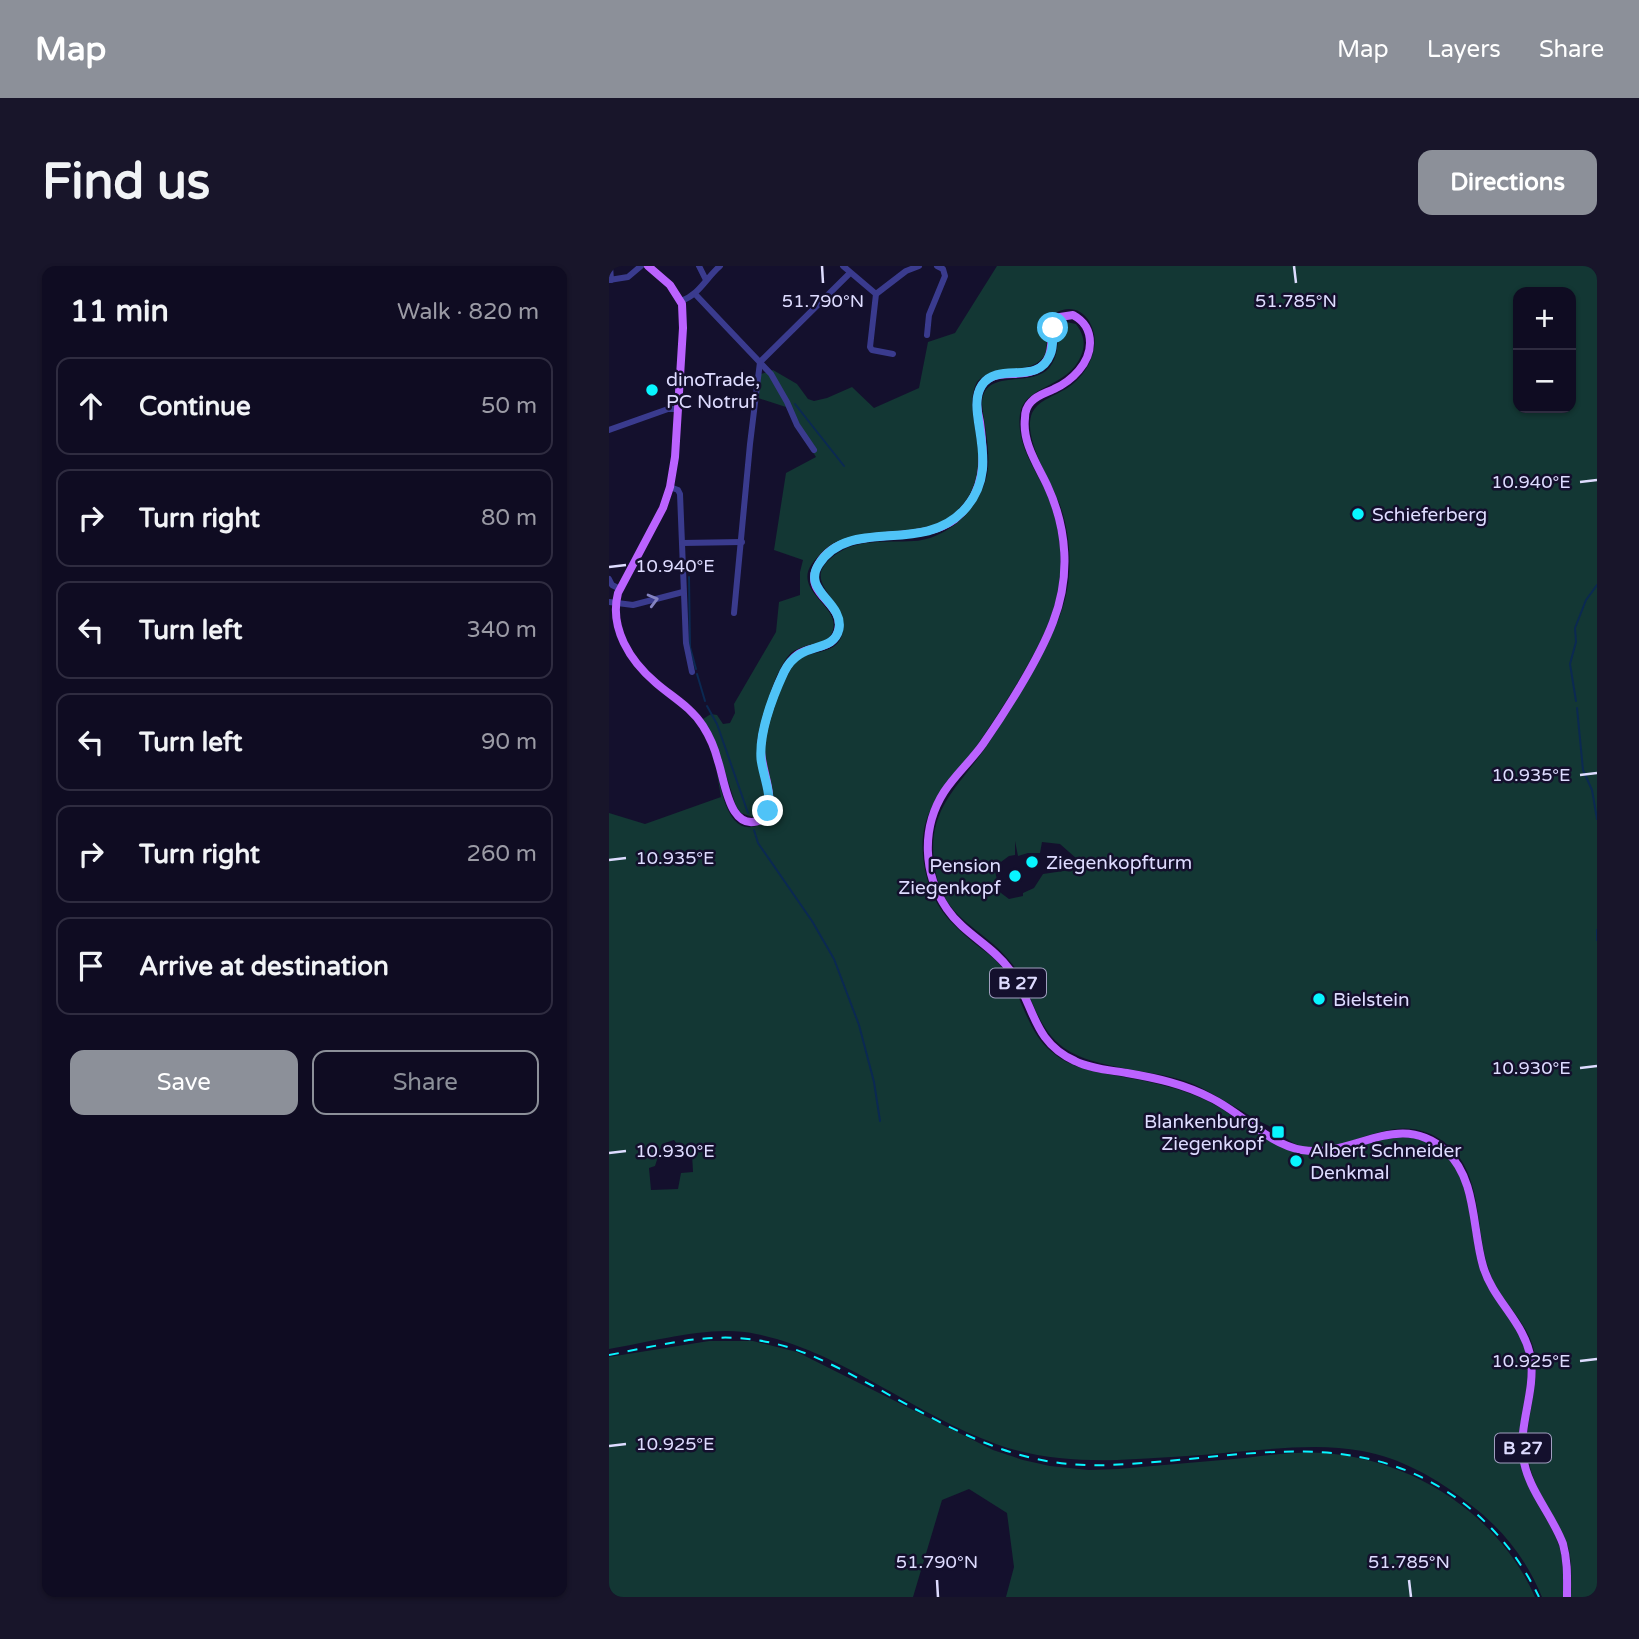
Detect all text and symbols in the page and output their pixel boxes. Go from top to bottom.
text: Map [35,30,106,69]
text: Map [1337,35,1389,64]
text: Layers [1427,35,1501,64]
text: Share [1539,35,1604,64]
button: Directions [1418,150,1597,215]
text: Find us [42,153,210,212]
map controls [1513,287,1576,413]
button: + [1513,287,1576,350]
text: 51.790°N [782,290,864,312]
text: 51.785°N [1255,290,1337,312]
text: 11 min [70,293,169,330]
text: Walk · 820 m [397,298,539,326]
route start [1037,312,1068,343]
button: − [1513,350,1576,413]
place label: dinoTrade, PC Notruf [666,369,760,413]
marker: dinoTrade, PC Notruf [644,382,660,398]
icon: ahead [72,387,110,425]
text: Continue [139,391,251,422]
text: 50 m [481,392,537,420]
text: 10.940°E [1491,471,1571,493]
icon: right [72,499,110,537]
text: Turn right [139,503,260,534]
text: 80 m [481,504,537,532]
place label: Schieferberg [1372,504,1487,526]
marker: Schieferberg [1350,506,1366,522]
text: 10.940°E [635,555,715,577]
one-way arrow [647,594,659,608]
icon: left [72,611,110,649]
text: Turn left [139,615,242,646]
text: 340 m [467,616,537,644]
icon: left [72,723,110,761]
text: Turn left [139,727,242,758]
text: 90 m [481,728,537,756]
text: 10.935°E [1491,764,1571,786]
route end [752,795,783,826]
icon: right [72,835,110,873]
text: Turn right [139,839,260,870]
text: 260 m [467,840,537,868]
text: 10.935°E [635,847,715,869]
place label: Ziegenkopfturm [1046,852,1192,874]
marker: Ziegenkopfturm [1024,854,1040,870]
place label: Pension Ziegenkopf [898,855,1002,899]
marker: Pension Ziegenkopf [1007,868,1023,884]
icon: arrive [72,947,110,985]
text: Arrive at destination [139,951,389,982]
road number: B 27 [990,968,1046,998]
place label: Bielstein [1333,989,1409,1011]
marker: Bielstein [1311,991,1327,1007]
button: Save [70,1050,298,1115]
button: Share [312,1050,539,1115]
text: 10.930°E [1491,1057,1571,1079]
place label: Blankenburg, Ziegenkopf [1144,1111,1265,1155]
marker: Blankenburg, Ziegenkopf [1270,1124,1286,1140]
text: 10.930°E [635,1140,715,1162]
place label: Albert Schneider Denkmal [1310,1140,1462,1184]
marker: Albert Schneider Denkmal [1288,1153,1304,1169]
text: 10.925°E [1491,1350,1571,1372]
text: 10.925°E [635,1433,715,1455]
road number: B 27 [1495,1434,1551,1462]
text: 51.790°N [896,1551,978,1573]
text: 51.785°N [1368,1551,1450,1573]

